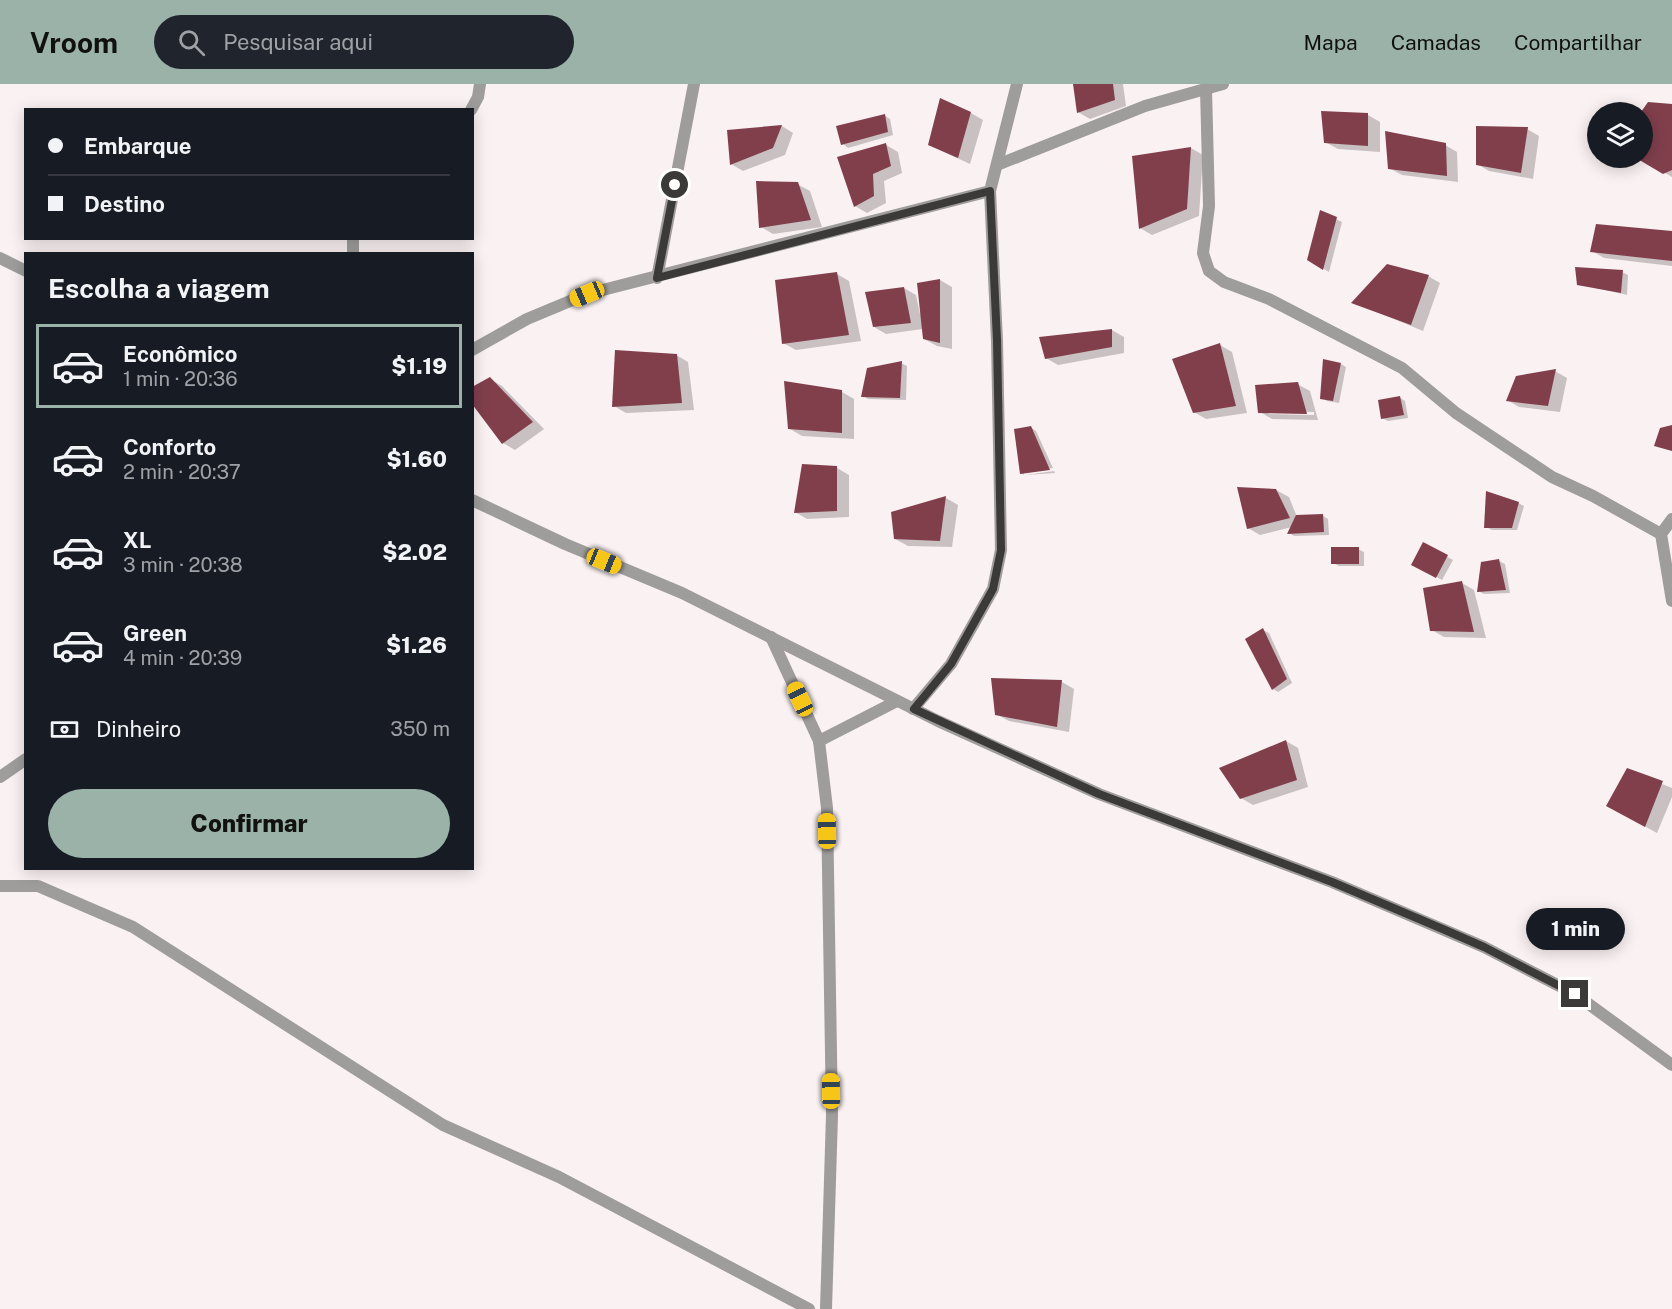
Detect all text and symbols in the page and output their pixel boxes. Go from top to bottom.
search box [154,15,574,69]
text: Vroom [30,26,118,59]
icon: search [175,26,208,59]
text: Pesquisar aqui [223,29,373,55]
text: Mapa [1304,30,1358,55]
text: Camadas [1391,30,1481,55]
text: Compartilhar [1514,30,1642,55]
map controls [1587,102,1653,168]
button: layers [1587,102,1653,168]
text: Embarque [84,133,191,159]
route start [661,171,688,198]
text: Destino [84,191,165,217]
text: Escolha a viagem [48,272,270,304]
car [567,279,607,309]
icon: car [51,339,105,393]
text: Econômico [123,341,238,367]
text: $1.19 [391,353,447,379]
text: 1 min · 20:36 [123,367,238,391]
icon: car [51,432,105,486]
text: Conforto [123,434,216,460]
text: $1.60 [386,446,447,472]
text: 2 min · 20:37 [123,460,241,484]
icon: car [51,525,105,579]
text: XL [123,527,151,553]
text: $2.02 [382,539,447,565]
car [584,546,624,576]
text: 3 min · 20:38 [123,553,243,577]
icon: car [51,618,105,672]
text: Green [123,620,187,646]
text: $1.26 [386,632,447,658]
text: 4 min · 20:39 [123,646,242,670]
car [784,679,816,719]
icon: cash [48,713,81,746]
text: Dinheiro [96,716,181,742]
text: 350 m [390,717,450,741]
button: Confirmar [48,789,450,858]
car [818,813,836,849]
callout: 1 min [1526,907,1624,949]
text: 1 min [1551,917,1600,941]
route end [1561,980,1588,1007]
car [822,1073,840,1109]

